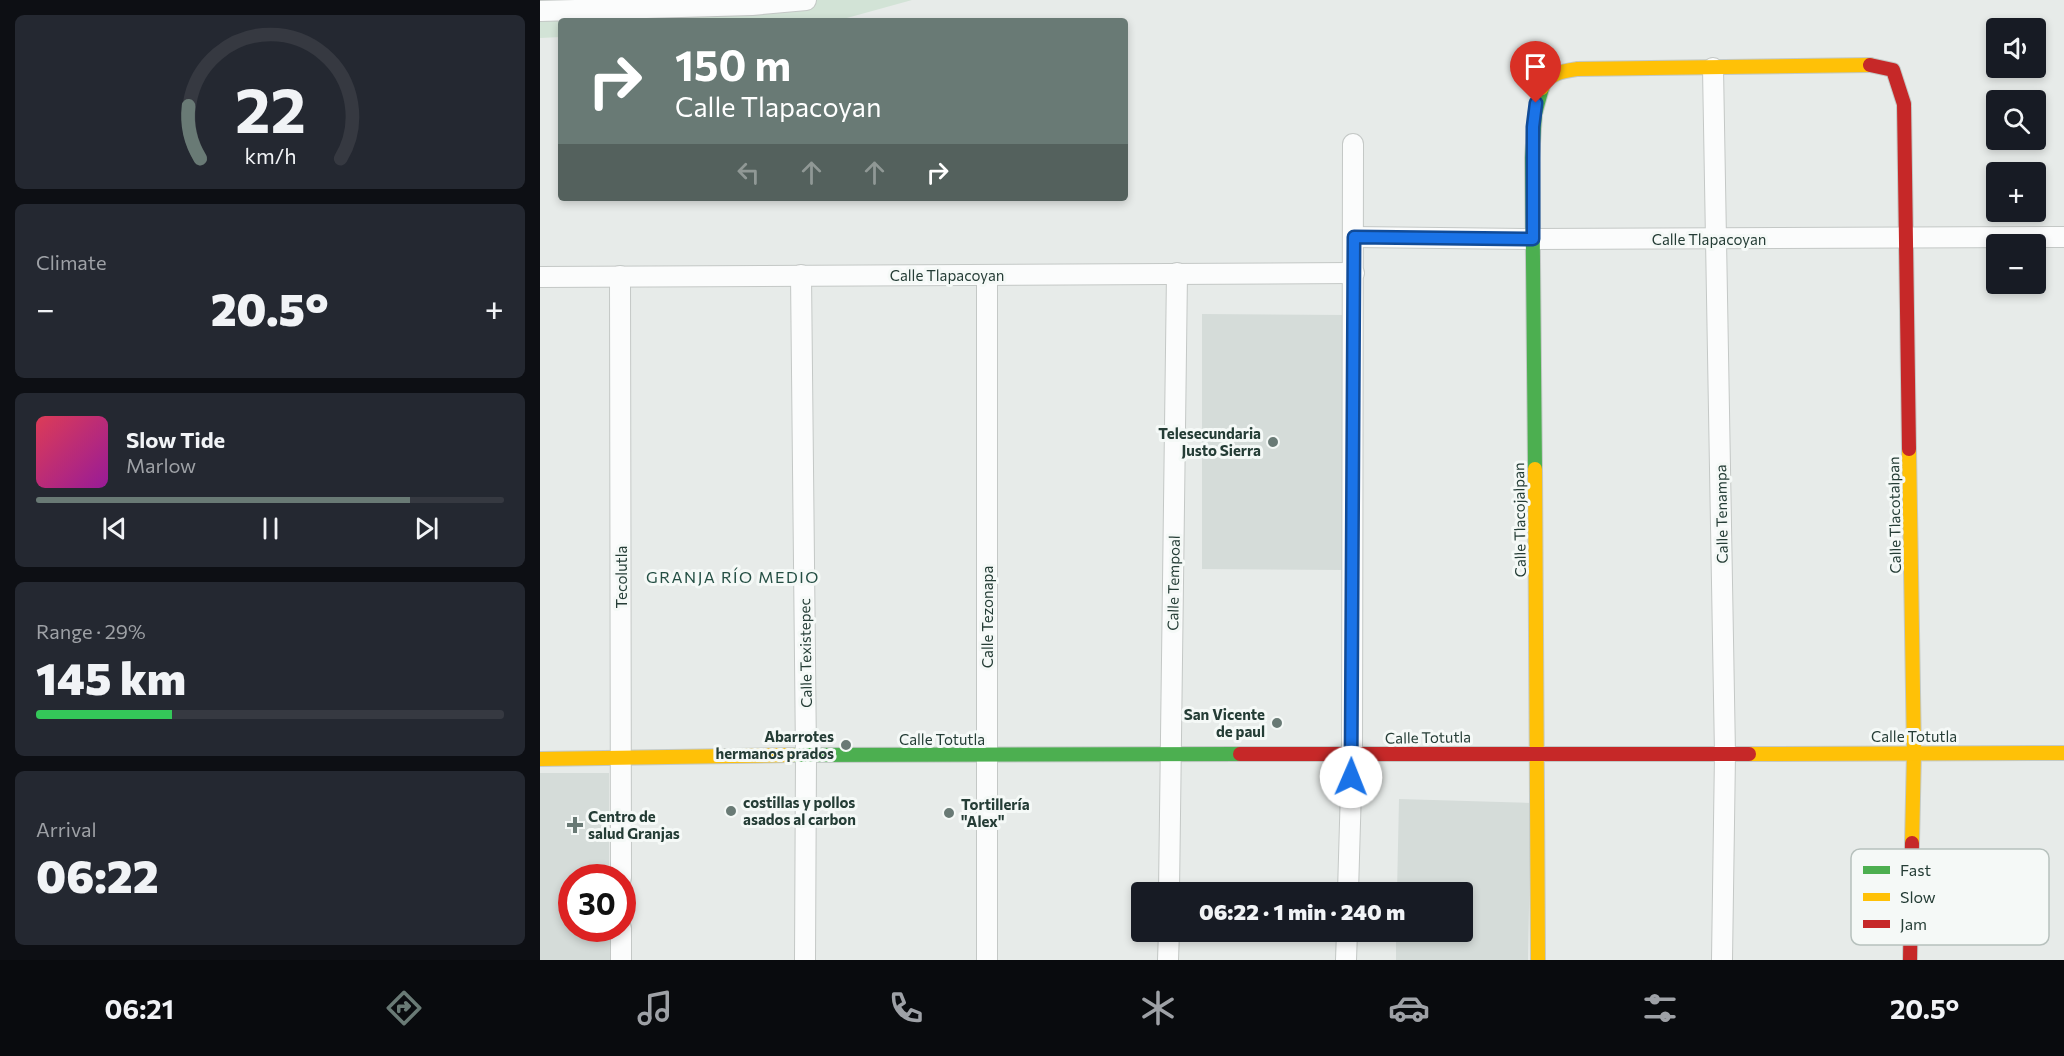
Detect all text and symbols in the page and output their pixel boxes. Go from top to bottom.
map controls [1986,18,2046,294]
button: sound [1986,18,2046,78]
text: 150 m [675,38,791,90]
pin [1510,41,1561,103]
icon: right [576,42,654,120]
icon: arrive [1519,50,1552,83]
text: 22 [234,70,306,146]
text: Calle Tlapacoyan [675,90,881,123]
button: search [1986,90,2046,150]
text: km/h [244,142,296,168]
icon: left [732,156,765,189]
icon: ahead [795,156,828,189]
icon: ahead [858,156,891,189]
icon: right [921,156,954,189]
button: + [1986,162,2046,222]
street label: Calle Tlapacoyan [1652,230,1766,248]
button: − [1986,234,2046,294]
text: Climate [36,250,106,274]
street label: Calle Tlapacoyan [890,266,1004,284]
text: 20.5° [211,280,329,335]
text: − [36,287,55,328]
text: + [485,287,504,328]
place label: Telesecundaria Justo Sierra [1158,424,1261,459]
text: Slow Tide [126,426,225,453]
marker: Telesecundaria Justo Sierra [1266,435,1280,449]
text: Marlow [126,453,196,477]
street label: Calle Tlacotalpan [1884,456,1904,574]
street label: Calle Tlacojalpan [1509,462,1529,578]
street label: Calle Tenampa [1711,464,1731,564]
icon: previous [98,512,131,545]
icon: pause [254,512,287,545]
icon: next [410,512,443,545]
street label: Calle Tempoal [1163,535,1183,631]
street label: Tecolutla [612,546,630,608]
street label: Calle Tezonapa [978,566,996,668]
district label: GRANJA RÍO MEDIO [646,567,820,586]
street label: Calle Texistepec [795,598,815,708]
text: Range · 29% [36,619,146,643]
text: 145 km [36,649,186,704]
place label: San Vicente de paul [1184,705,1265,740]
marker: San Vicente de paul [1270,716,1284,730]
place label: Abarrotes hermanos prados [716,727,834,762]
street label: Calle Totutla [1385,727,1471,747]
street label: Calle Totutla [1871,727,1957,745]
street label: Calle Totutla [899,730,985,748]
marker: Abarrotes hermanos prados [839,738,853,752]
position arrow [1319,745,1383,809]
place label: costillas y pollos asados al carbon [743,793,856,828]
place label: Tortillería "Alex" [961,795,1030,830]
marker: costillas y pollos asados al carbon [724,804,738,818]
marker: Tortillería "Alex" [942,806,956,820]
place label: Centro de salud Granjas [588,807,680,842]
marker: Centro de salud Granjas [566,816,584,834]
text: Arrival [36,817,97,841]
text: 06:22 [36,847,159,902]
legend [1851,849,2049,945]
text: Fast [1900,860,1931,879]
speed limit sign: 30 [558,864,636,942]
text: Slow [1900,887,1936,906]
text: 06:22 · 1 min · 240 m [1199,898,1405,925]
text: Jam [1900,914,1927,933]
icon: directions [383,987,425,1029]
icon: music [634,987,676,1029]
icon: phone [885,987,927,1029]
icon: climate [1137,987,1179,1029]
icon: car [1388,987,1430,1029]
icon: filters [1639,987,1681,1029]
text: 06:21 [105,992,174,1025]
text: 20.5° [1890,992,1959,1025]

